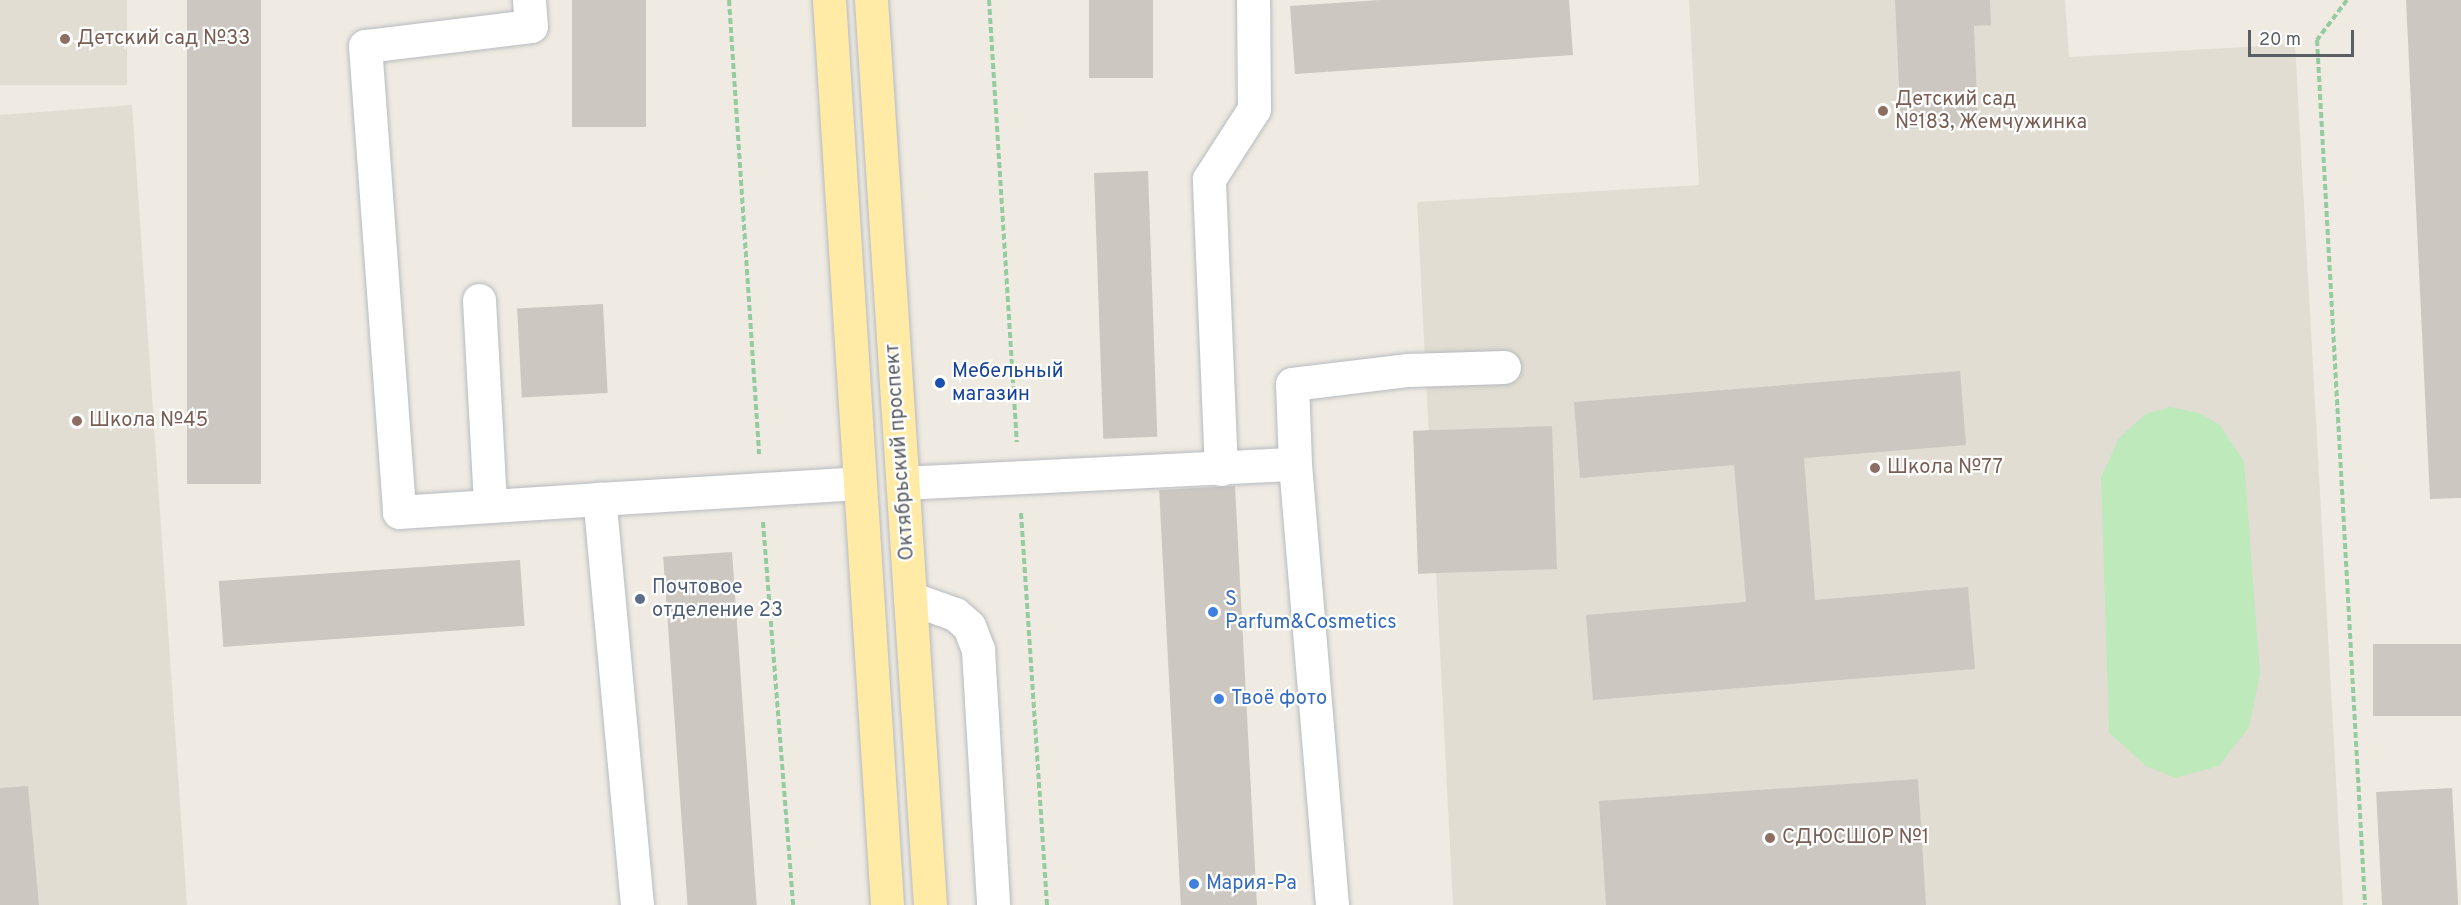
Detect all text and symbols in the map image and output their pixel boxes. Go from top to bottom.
scale bar [2251,18,2358,56]
place label: Детский сад №33 [77,27,250,51]
text: 20 m [2259,29,2301,52]
marker: Детский сад №33 [58,32,72,46]
place label: Детский сад №183, Жемчужинка [1895,88,2087,135]
marker: Детский сад №183, Жемчужинка [1876,104,1890,118]
street label: Октябрьский проспект [881,343,921,561]
place label: Мебельный магазин [952,360,1063,407]
marker: Мебельный магазин [933,376,947,390]
place label: Школа №45 [89,409,208,433]
marker: Школа №45 [70,414,84,428]
place label: Школа №77 [1887,456,2003,480]
marker: Школа №77 [1868,461,1882,475]
place label: Почтовое отделение 23 [652,576,783,623]
place label: S Parfum&Cosmetics [1225,588,1397,635]
marker: Почтовое отделение 23 [633,592,647,606]
marker: S Parfum&Cosmetics [1206,605,1220,619]
place label: Твоё фото [1231,687,1327,711]
marker: Твоё фото [1212,692,1226,706]
place label: СДЮСШОР №1 [1782,826,1929,850]
marker: СДЮСШОР №1 [1763,831,1777,845]
place label: Мария-Ра [1206,872,1297,896]
marker: Мария-Ра [1187,877,1201,891]

